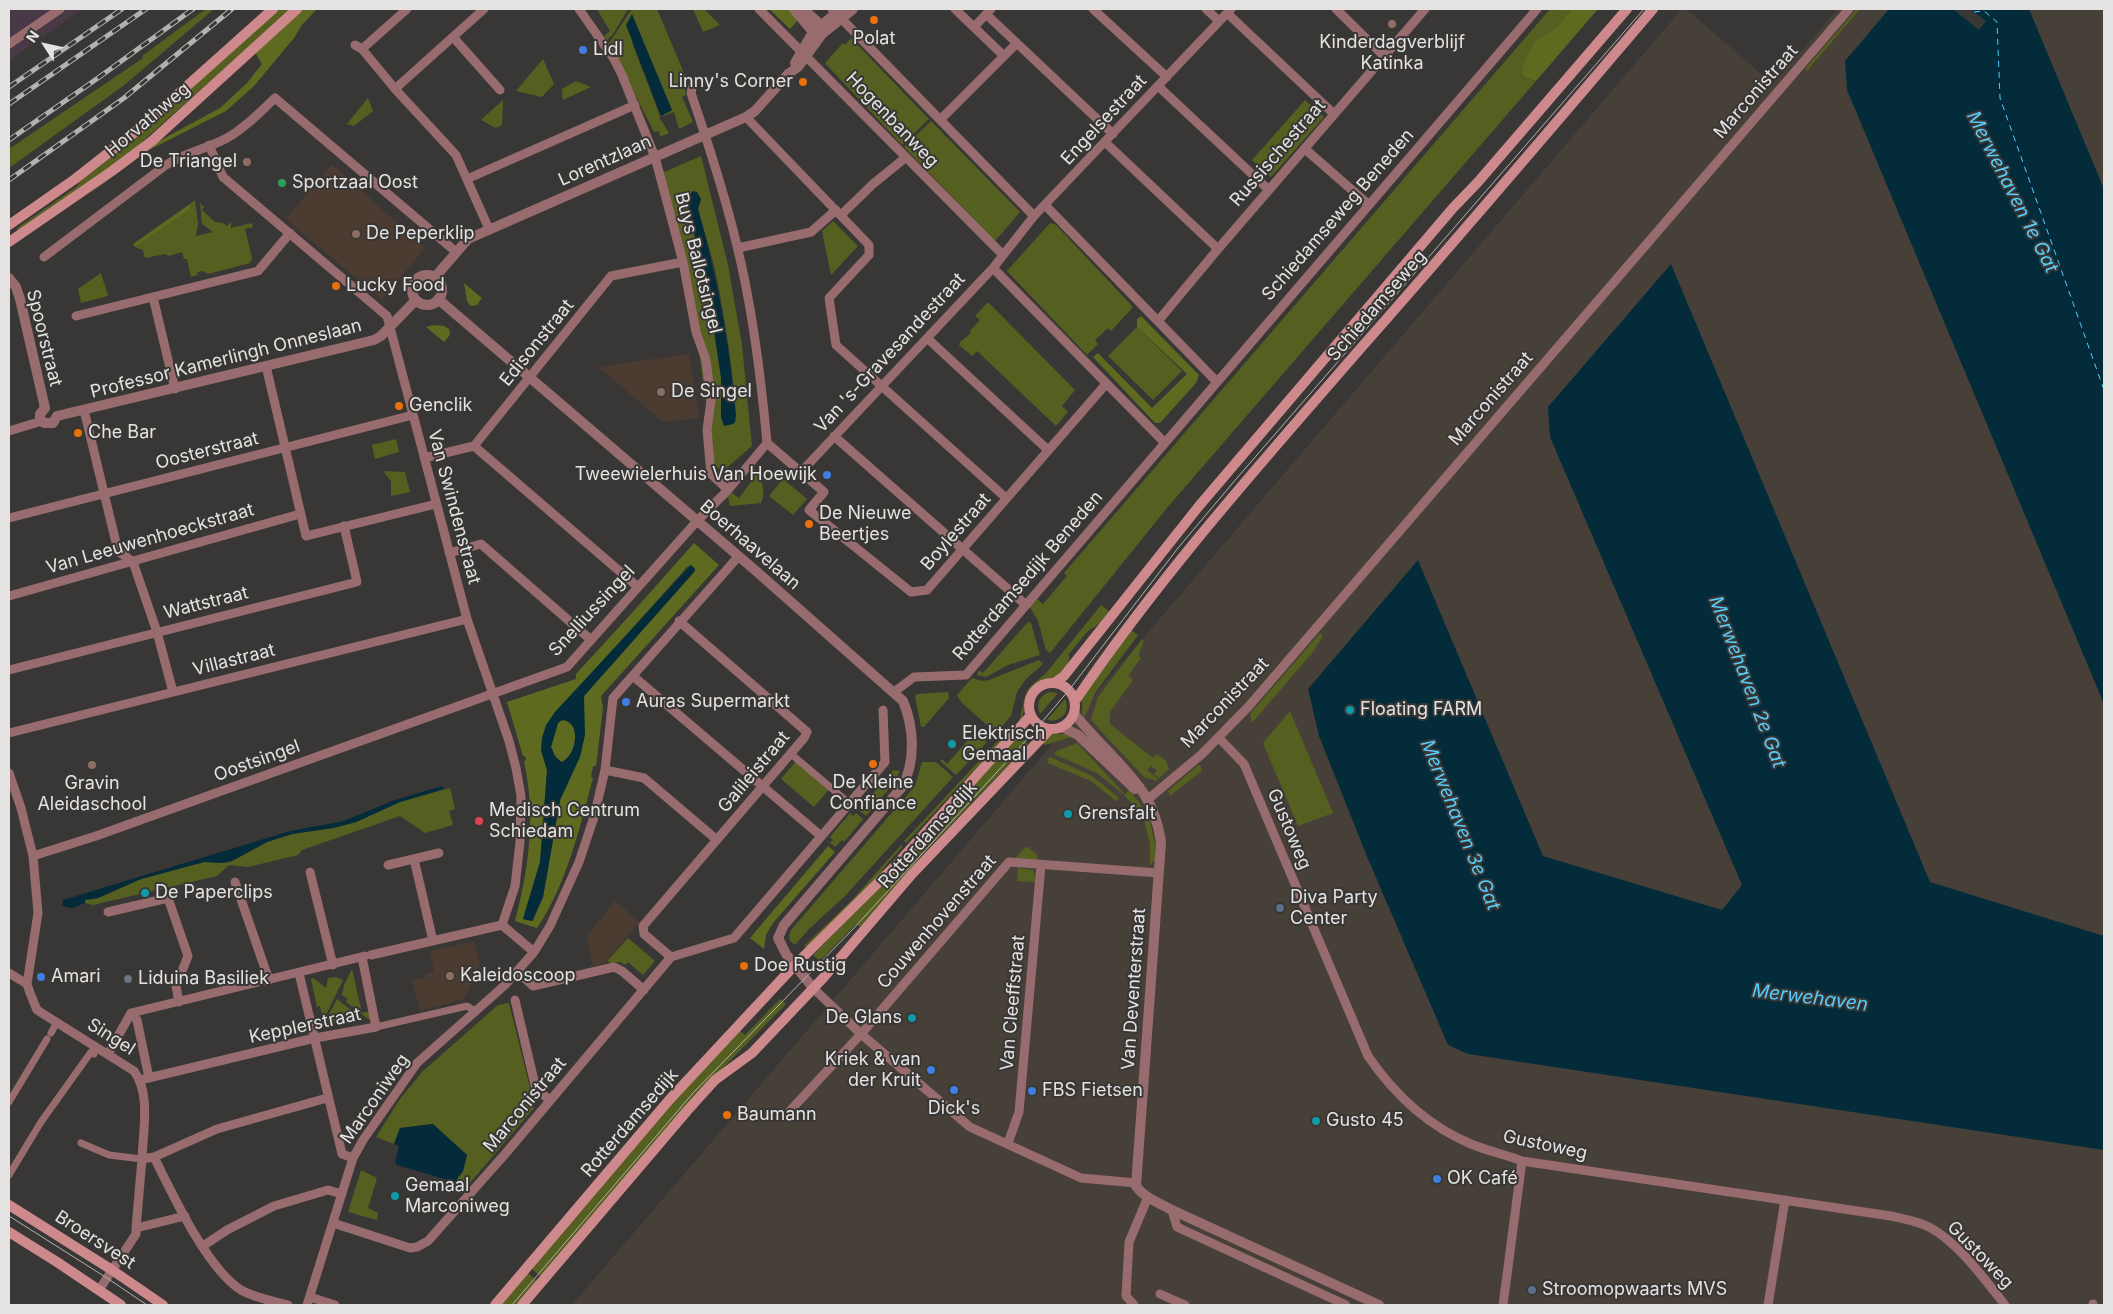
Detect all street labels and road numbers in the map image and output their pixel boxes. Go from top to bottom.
street label: Marconistraat [1709,41,1803,143]
street label: Hogenbanweg [841,68,943,172]
street label: Engelsestraat [1057,70,1151,170]
street label: Horvathweg [101,78,195,162]
street label: Russischestraat [1226,95,1330,211]
street label: Schiedamseweg Beneden [1258,125,1418,305]
street label: Lorentzlaan [555,131,655,191]
street label: Buys Ballotsingel [670,190,726,336]
street label: Schiedamseweg [1323,246,1431,366]
street label: Van 's-Gravesandestraat [810,269,970,437]
street label: Spoorstraat [22,287,66,389]
street label: Edisonstraat [495,295,579,391]
street label: Professor Kamerlingh Onneslaan [88,315,364,403]
street label: Marconistraat [1444,348,1538,450]
street label: Van Swindenstraat [423,427,485,587]
street label: Oosterstraat [153,428,261,474]
street label: Rotterdamsedijk Beneden [949,487,1107,665]
street label: Boylestraat [917,489,995,575]
street label: Boerhaavelaan [695,495,805,595]
street label: Van Leeuwenhoeckstraat [44,499,256,579]
street label: Snelliussingel [544,561,640,661]
street label: Wattstraat [161,582,251,624]
street label: Villastraat [191,639,277,681]
street label: Marconistraat [1177,653,1273,753]
street label: Galileistraat [714,727,794,817]
street label: Oostsingel [211,735,303,787]
street label: Rotterdamsedijk [874,777,982,893]
street label: Gustoweg [1262,785,1316,873]
street label: Couwenhovenstraat [873,851,1001,993]
street label: Van Deventerstraat [1118,907,1150,1071]
street label: Van Cleeffstraat [996,934,1030,1072]
street label: Kepplerstraat [247,1004,363,1048]
street label: Singel [83,1014,139,1060]
street label: Marconiweg [336,1050,414,1148]
street label: Marconistraat [479,1053,571,1157]
street label: Rotterdamsedijk [577,1064,683,1182]
street label: Gustoweg [1501,1126,1589,1164]
street label: Broersvest [51,1206,139,1274]
street label: Gustoweg [1942,1217,2018,1293]

